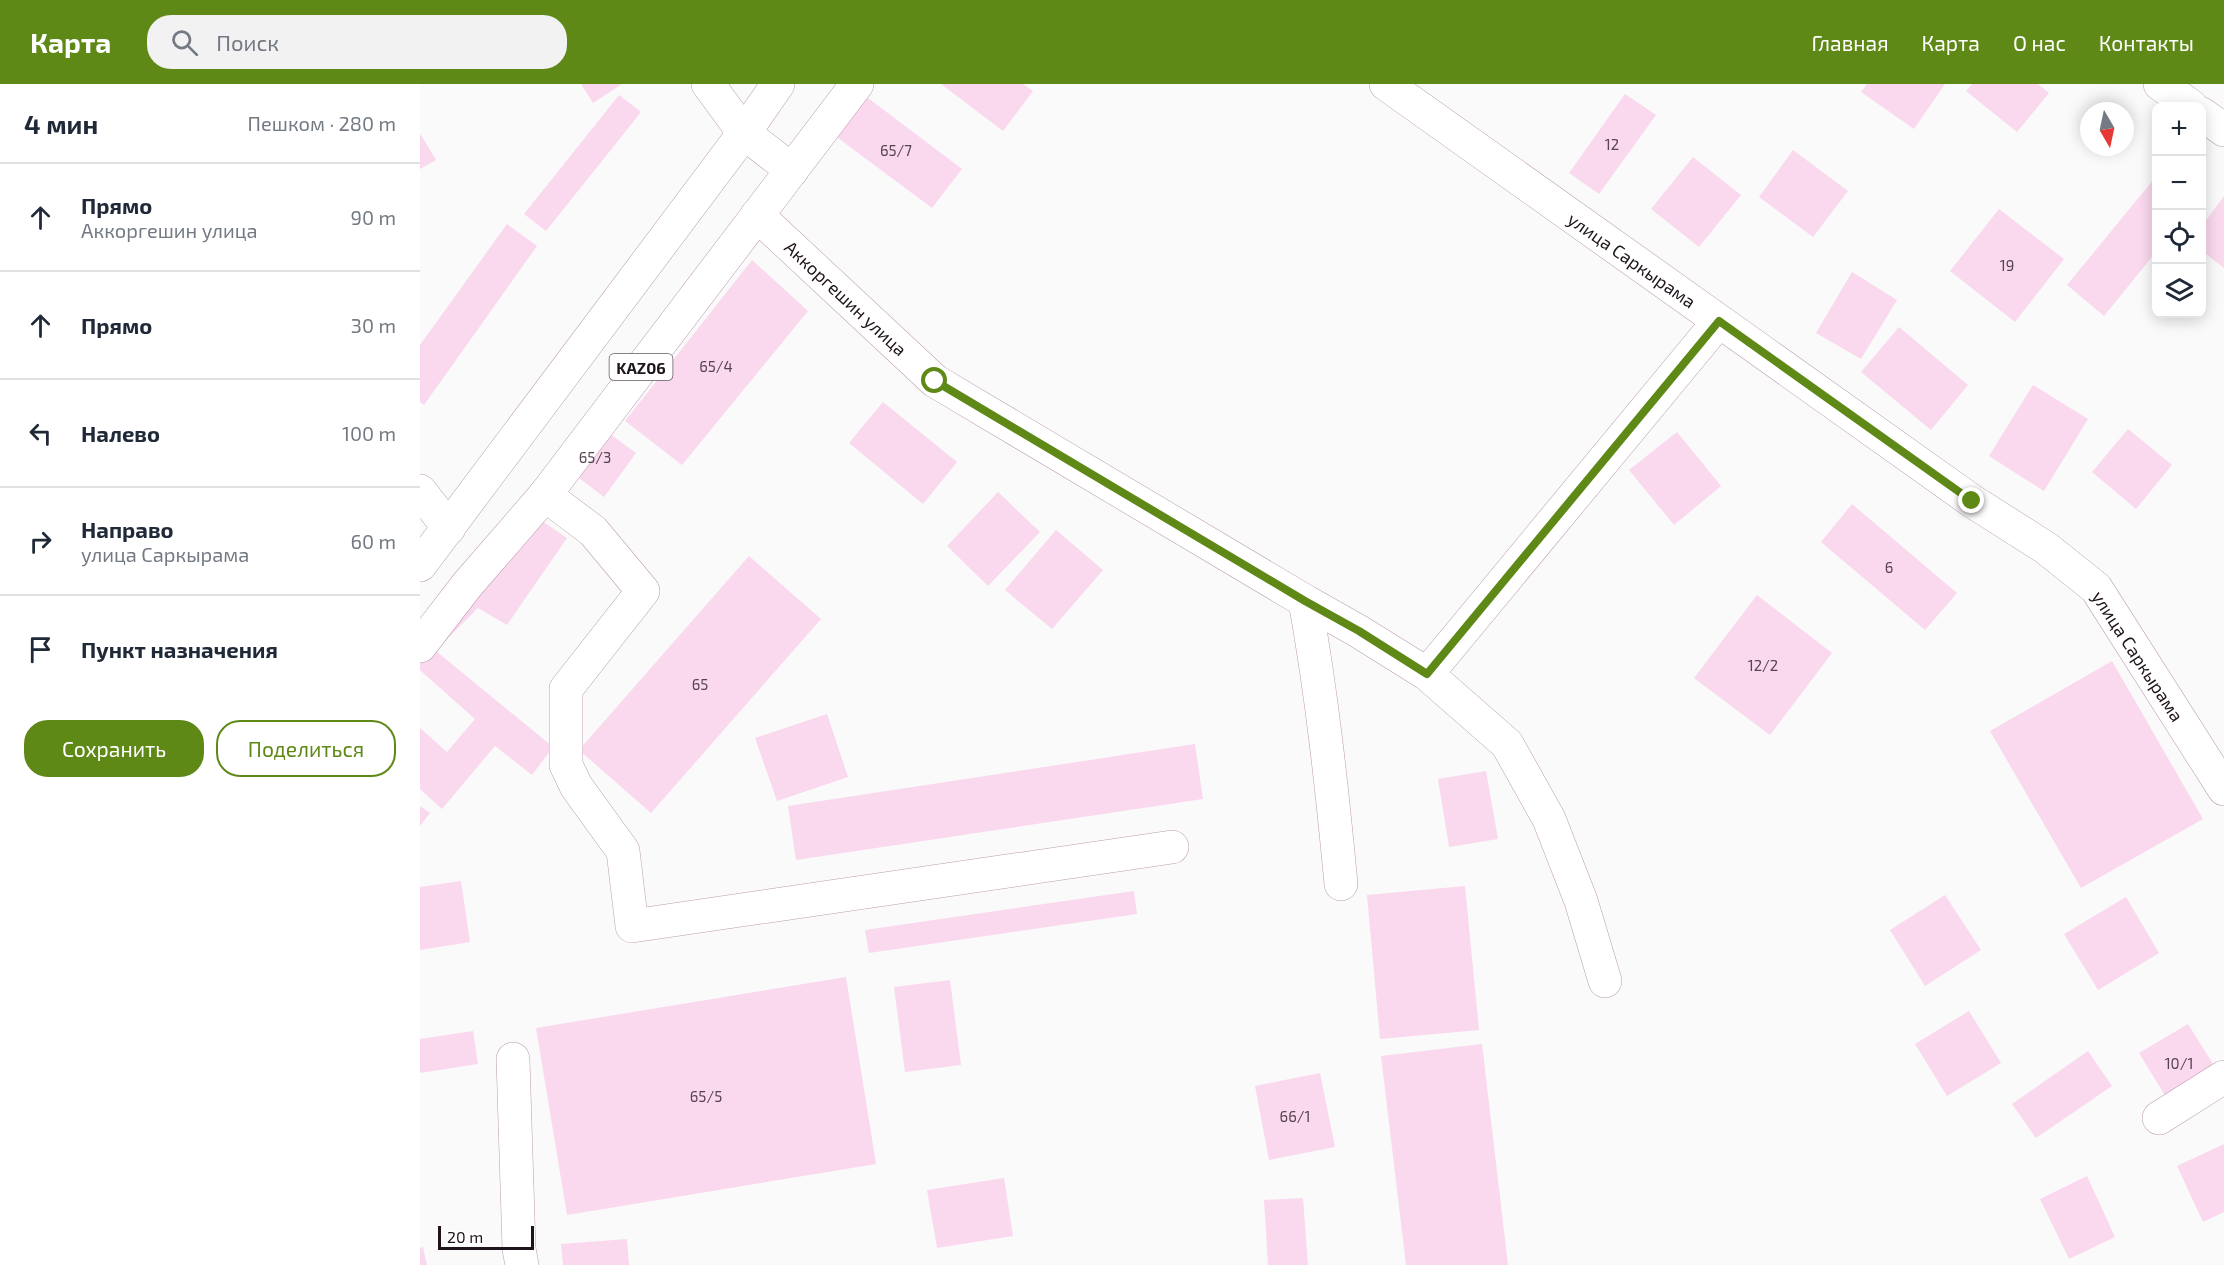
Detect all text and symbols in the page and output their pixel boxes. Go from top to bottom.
search box [147,15,567,69]
text: Карта [30,25,111,59]
icon: search [168,26,201,59]
text: Поиск [216,29,279,55]
text: Главная [1812,30,1889,55]
text: Карта [1922,30,1980,55]
text: О нас [2013,30,2066,55]
text: Контакты [2099,30,2194,55]
north arrow [2080,102,2134,156]
map controls [2152,102,2206,318]
button: + [2152,102,2206,156]
text: 4 мин [24,108,98,139]
text: Пешком · 280 m [248,111,396,135]
house number: 12 [1605,135,1619,153]
house number: 65/7 [880,141,912,159]
button: − [2152,156,2206,210]
text: Прямо [81,192,152,218]
icon: ahead [24,201,57,234]
text: 90 m [351,205,396,229]
street label: улица Саркырама [1564,208,1700,312]
button: locate [2152,210,2206,264]
text: Аккоргешин улица [81,218,258,242]
street label: Аккоргешин улица [780,236,912,360]
house number: 19 [2000,256,2014,274]
button: layers [2152,264,2206,318]
icon: ahead [24,309,57,342]
text: Прямо [81,312,152,338]
text: 30 m [351,313,396,337]
road number: KАZ06 [610,354,672,380]
house number: 65/4 [699,357,733,375]
route start [921,367,947,393]
icon: left [24,417,57,450]
text: Налево [81,420,160,446]
text: 100 m [342,421,396,445]
house number: 65/3 [579,448,611,466]
route end [1958,487,1984,513]
text: Направо [81,516,174,542]
icon: right [24,525,57,558]
text: 60 m [351,529,396,553]
text: улица Саркырама [81,542,249,566]
house number: 6 [1885,558,1893,576]
street label: улица Саркырама [2088,587,2188,725]
icon: arrive [24,633,57,666]
text: Пункт назначения [81,636,278,662]
house number: 12/2 [1748,656,1778,674]
house number: 65 [692,675,708,693]
button: Сохранить [24,720,204,777]
button: Поделиться [216,720,396,777]
house number: 10/1 [2165,1054,2193,1072]
house number: 65/5 [690,1087,722,1105]
house number: 66/1 [1280,1107,1310,1125]
scale bar [438,1223,534,1250]
text: 20 m [447,1227,483,1246]

